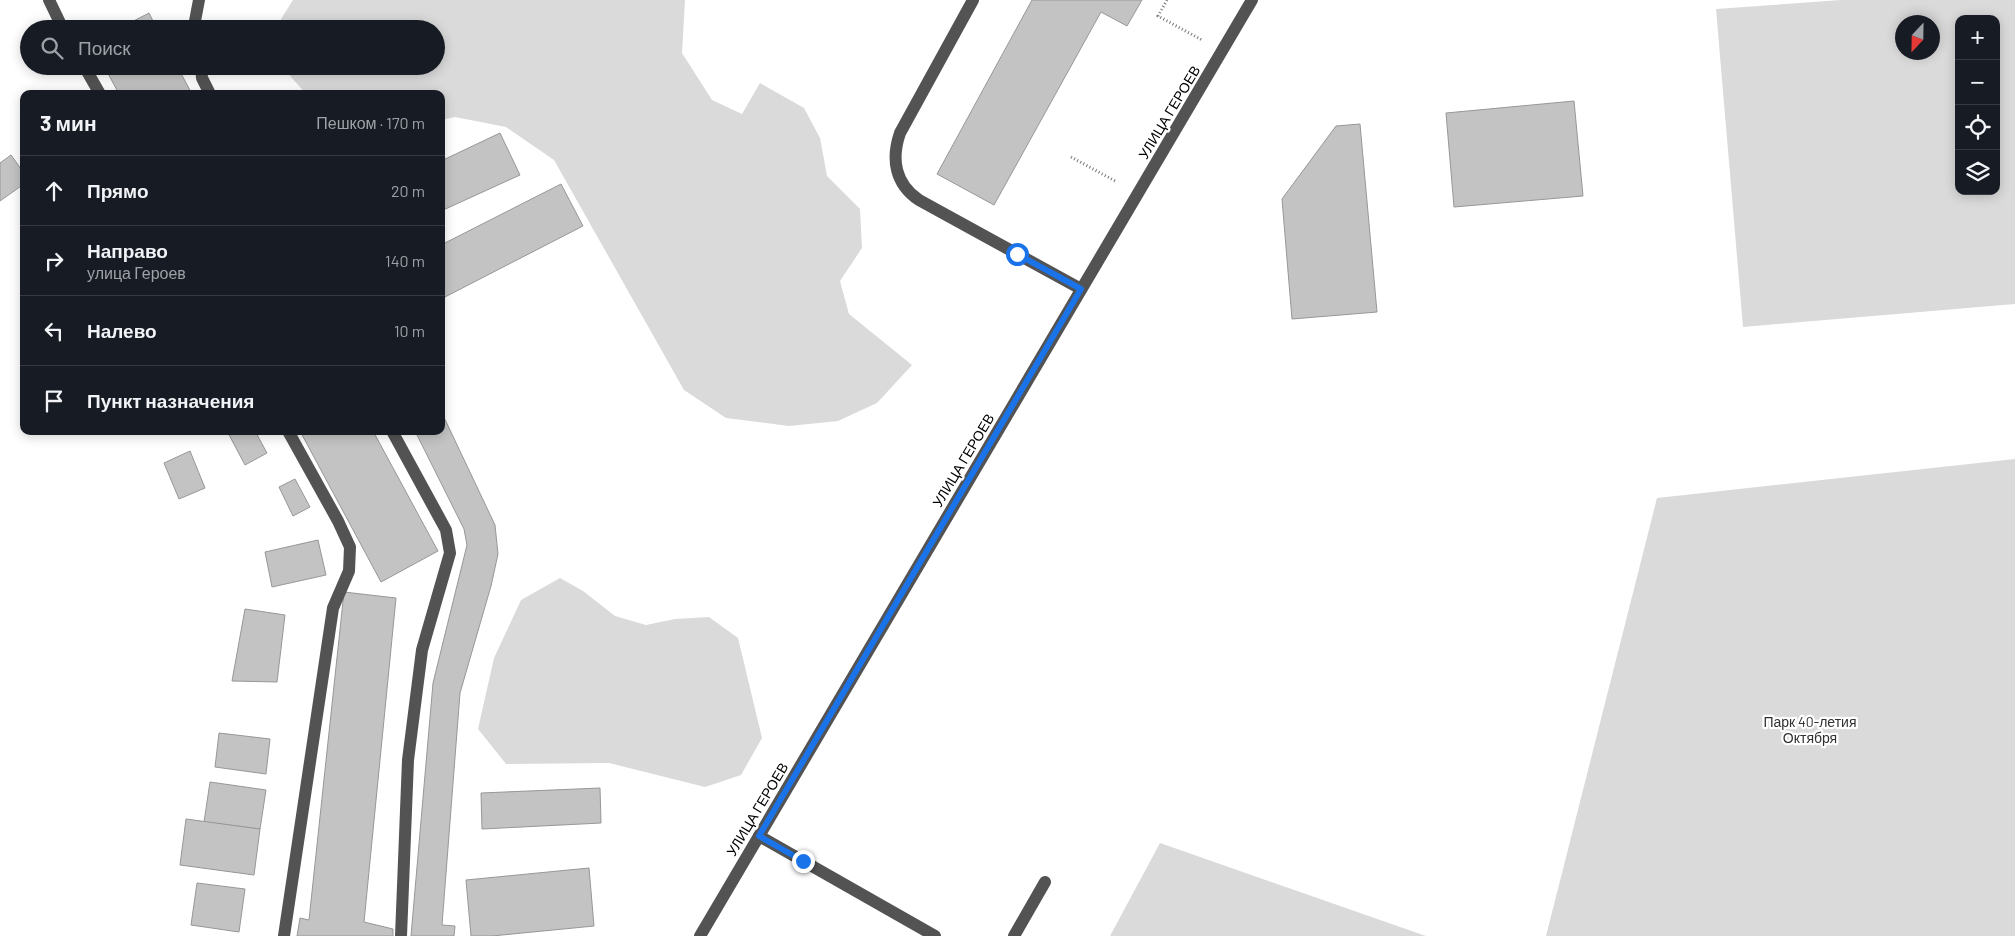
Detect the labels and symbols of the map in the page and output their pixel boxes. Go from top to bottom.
north arrow [1895,15,1940,60]
street label: УЛИЦА ГЕРОЕВ [1134,62,1204,162]
route start [1006,243,1029,266]
street label: УЛИЦА ГЕРОЕВ [928,410,998,510]
park label: Парк 40-летия Октября [1763,713,1857,746]
street label: УЛИЦА ГЕРОЕВ [722,759,792,859]
route end [792,850,815,873]

